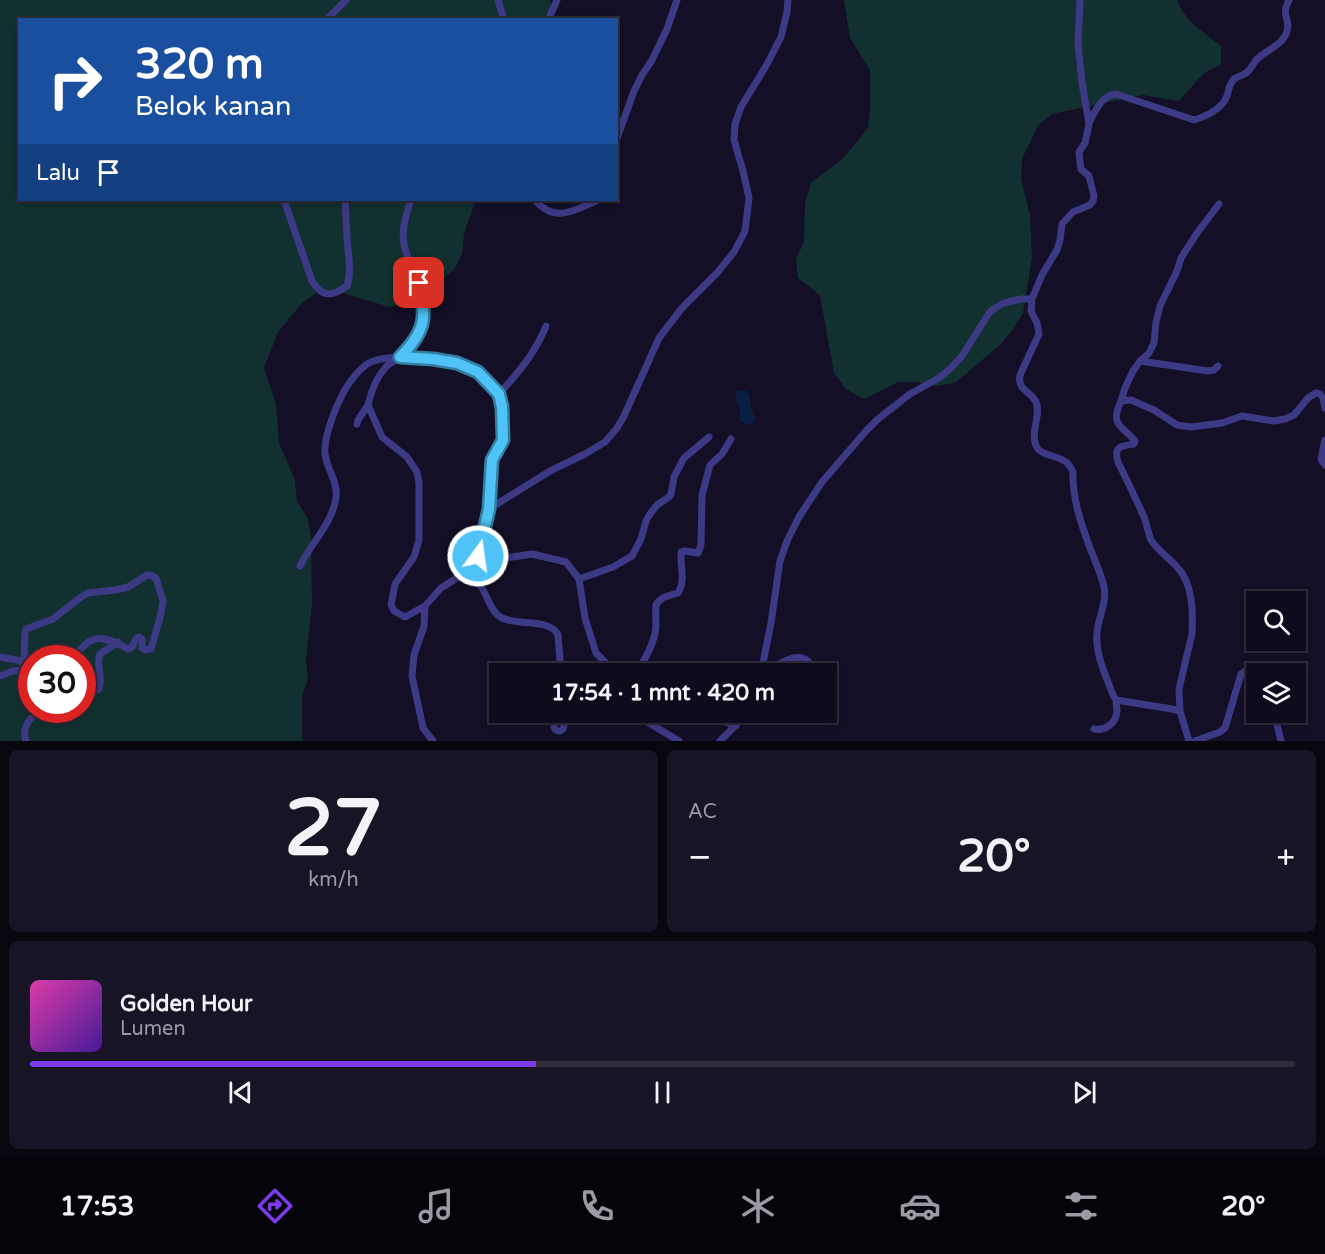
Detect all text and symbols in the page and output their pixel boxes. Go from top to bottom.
text: 320 m [135,39,264,90]
icon: right [36,42,114,120]
text: Belok kanan [135,90,291,123]
icon: arrive [92,156,125,189]
text: Lalu [36,160,80,186]
pin [393,257,444,308]
icon: arrive [402,266,435,299]
position arrow [446,524,510,588]
map controls [1246,591,1306,723]
button: search [1246,591,1306,651]
speed limit sign: 30 [18,645,96,723]
button: layers [1246,663,1306,723]
text: 17:54 · 1 mnt · 420 m [551,680,775,706]
text: 27 [285,782,382,876]
text: AC [688,800,717,824]
text: 20° [957,830,1031,884]
text: − [688,838,712,877]
text: + [1276,838,1295,877]
text: km/h [308,868,359,892]
text: Golden Hour [120,991,252,1017]
text: Lumen [120,1017,186,1041]
icon: previous [224,1076,257,1109]
icon: pause [646,1076,679,1109]
icon: next [1068,1076,1101,1109]
icon: directions [254,1185,296,1227]
icon: music [415,1185,457,1227]
icon: phone [576,1185,618,1227]
icon: climate [737,1185,779,1227]
icon: car [899,1185,941,1227]
icon: filters [1060,1185,1102,1227]
text: 17:53 [60,1190,134,1223]
text: 20° [1221,1190,1265,1223]

